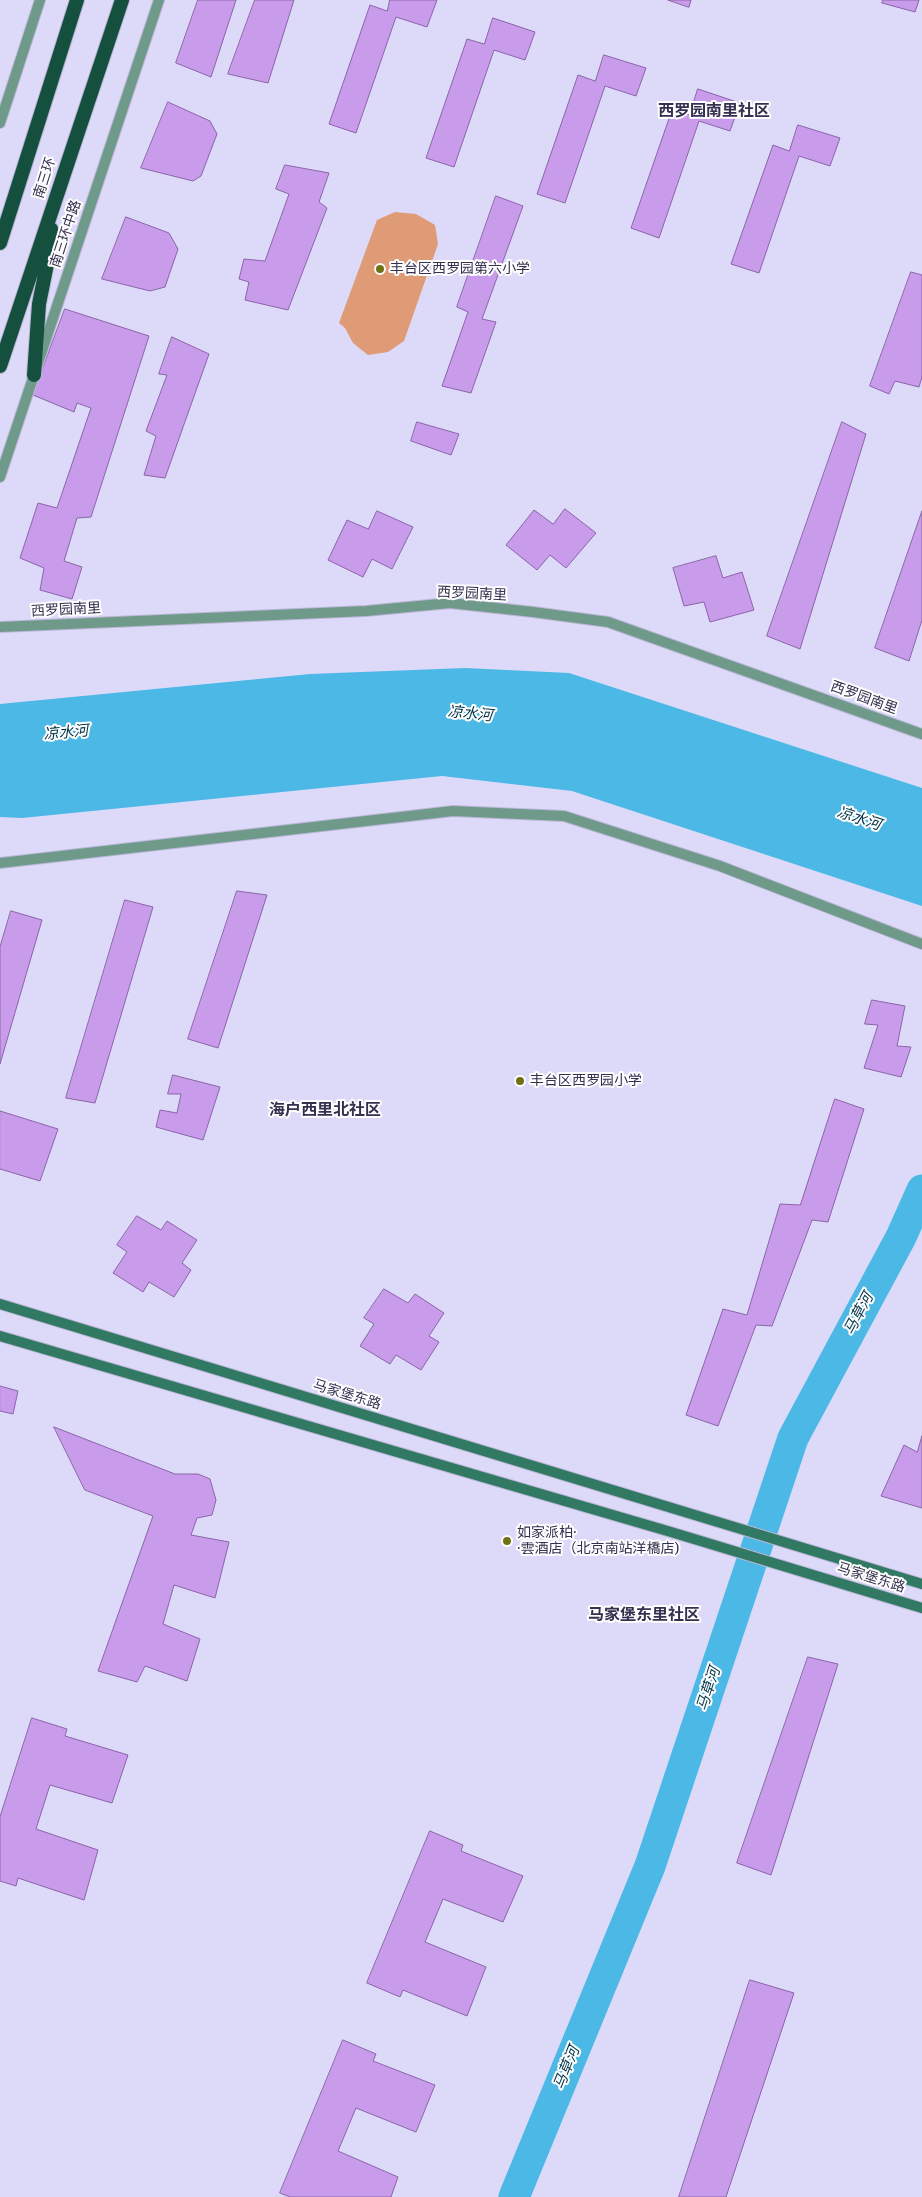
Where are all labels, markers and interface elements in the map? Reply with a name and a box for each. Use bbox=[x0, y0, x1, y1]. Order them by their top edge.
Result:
district label: 西罗园南里社区 bbox=[658, 101, 770, 121]
street label: 南三环 bbox=[31, 155, 59, 201]
street label: 南三环中路 bbox=[47, 198, 85, 270]
place label: 丰台区西罗园第六小学 bbox=[390, 261, 530, 277]
marker: 丰台区西罗园第六小学 bbox=[374, 263, 386, 275]
street label: 西罗园南里 bbox=[437, 584, 507, 604]
street label: 西罗园南里 bbox=[31, 600, 101, 620]
street label: 西罗园南里 bbox=[828, 678, 900, 718]
water label: 凉水河 bbox=[447, 703, 493, 725]
water label: 凉水河 bbox=[43, 722, 89, 744]
water label: 凉水河 bbox=[835, 803, 883, 835]
place label: 丰台区西罗园小学 bbox=[530, 1073, 642, 1089]
marker: 丰台区西罗园小学 bbox=[514, 1075, 526, 1087]
district label: 海户西里北社区 bbox=[269, 1100, 381, 1120]
water label: 马草河 bbox=[840, 1290, 878, 1338]
street label: 马家堡东路 bbox=[311, 1377, 383, 1413]
place label: 如家派柏· ·雲酒店（北京南站洋橋店) bbox=[517, 1525, 679, 1558]
marker: 如家派柏· ·雲酒店（北京南站洋橋店) bbox=[501, 1535, 513, 1547]
street label: 马家堡东路 bbox=[835, 1560, 907, 1596]
district label: 马家堡东里社区 bbox=[588, 1605, 700, 1625]
water label: 马草河 bbox=[693, 1665, 725, 1713]
water label: 马草河 bbox=[550, 2044, 584, 2092]

